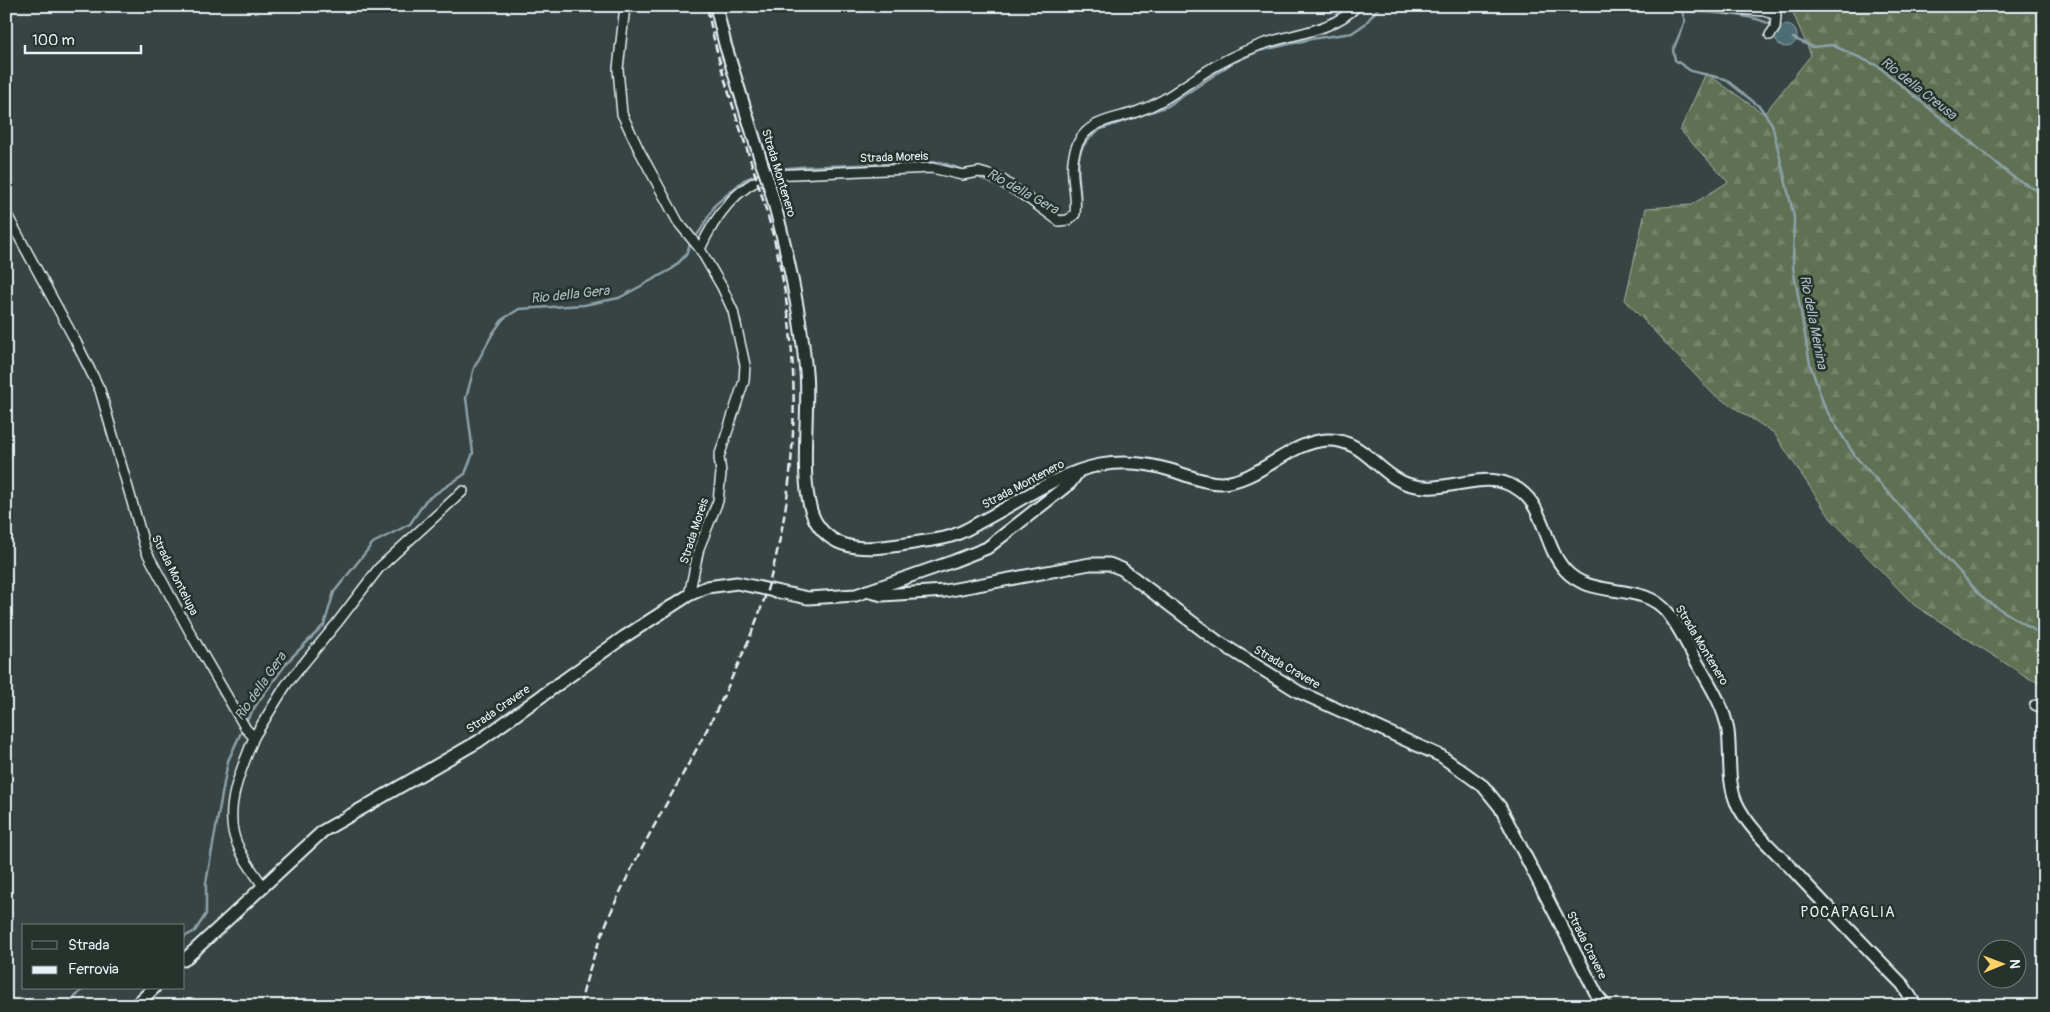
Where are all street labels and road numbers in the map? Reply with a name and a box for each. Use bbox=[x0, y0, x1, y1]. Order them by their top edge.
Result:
street label: Strada Montenero bbox=[758, 127, 799, 219]
street label: Strada Moreis bbox=[860, 149, 929, 166]
street label: Strada Montenero bbox=[979, 456, 1067, 512]
street label: Strada Moreis bbox=[677, 496, 712, 566]
street label: Strada Montelupa bbox=[148, 532, 201, 618]
street label: Strada Montenero bbox=[1672, 602, 1732, 689]
street label: Strada Cravere bbox=[1251, 642, 1323, 693]
street label: Strada Cravere bbox=[464, 682, 533, 737]
street label: Strada Cravere bbox=[1563, 909, 1610, 982]

